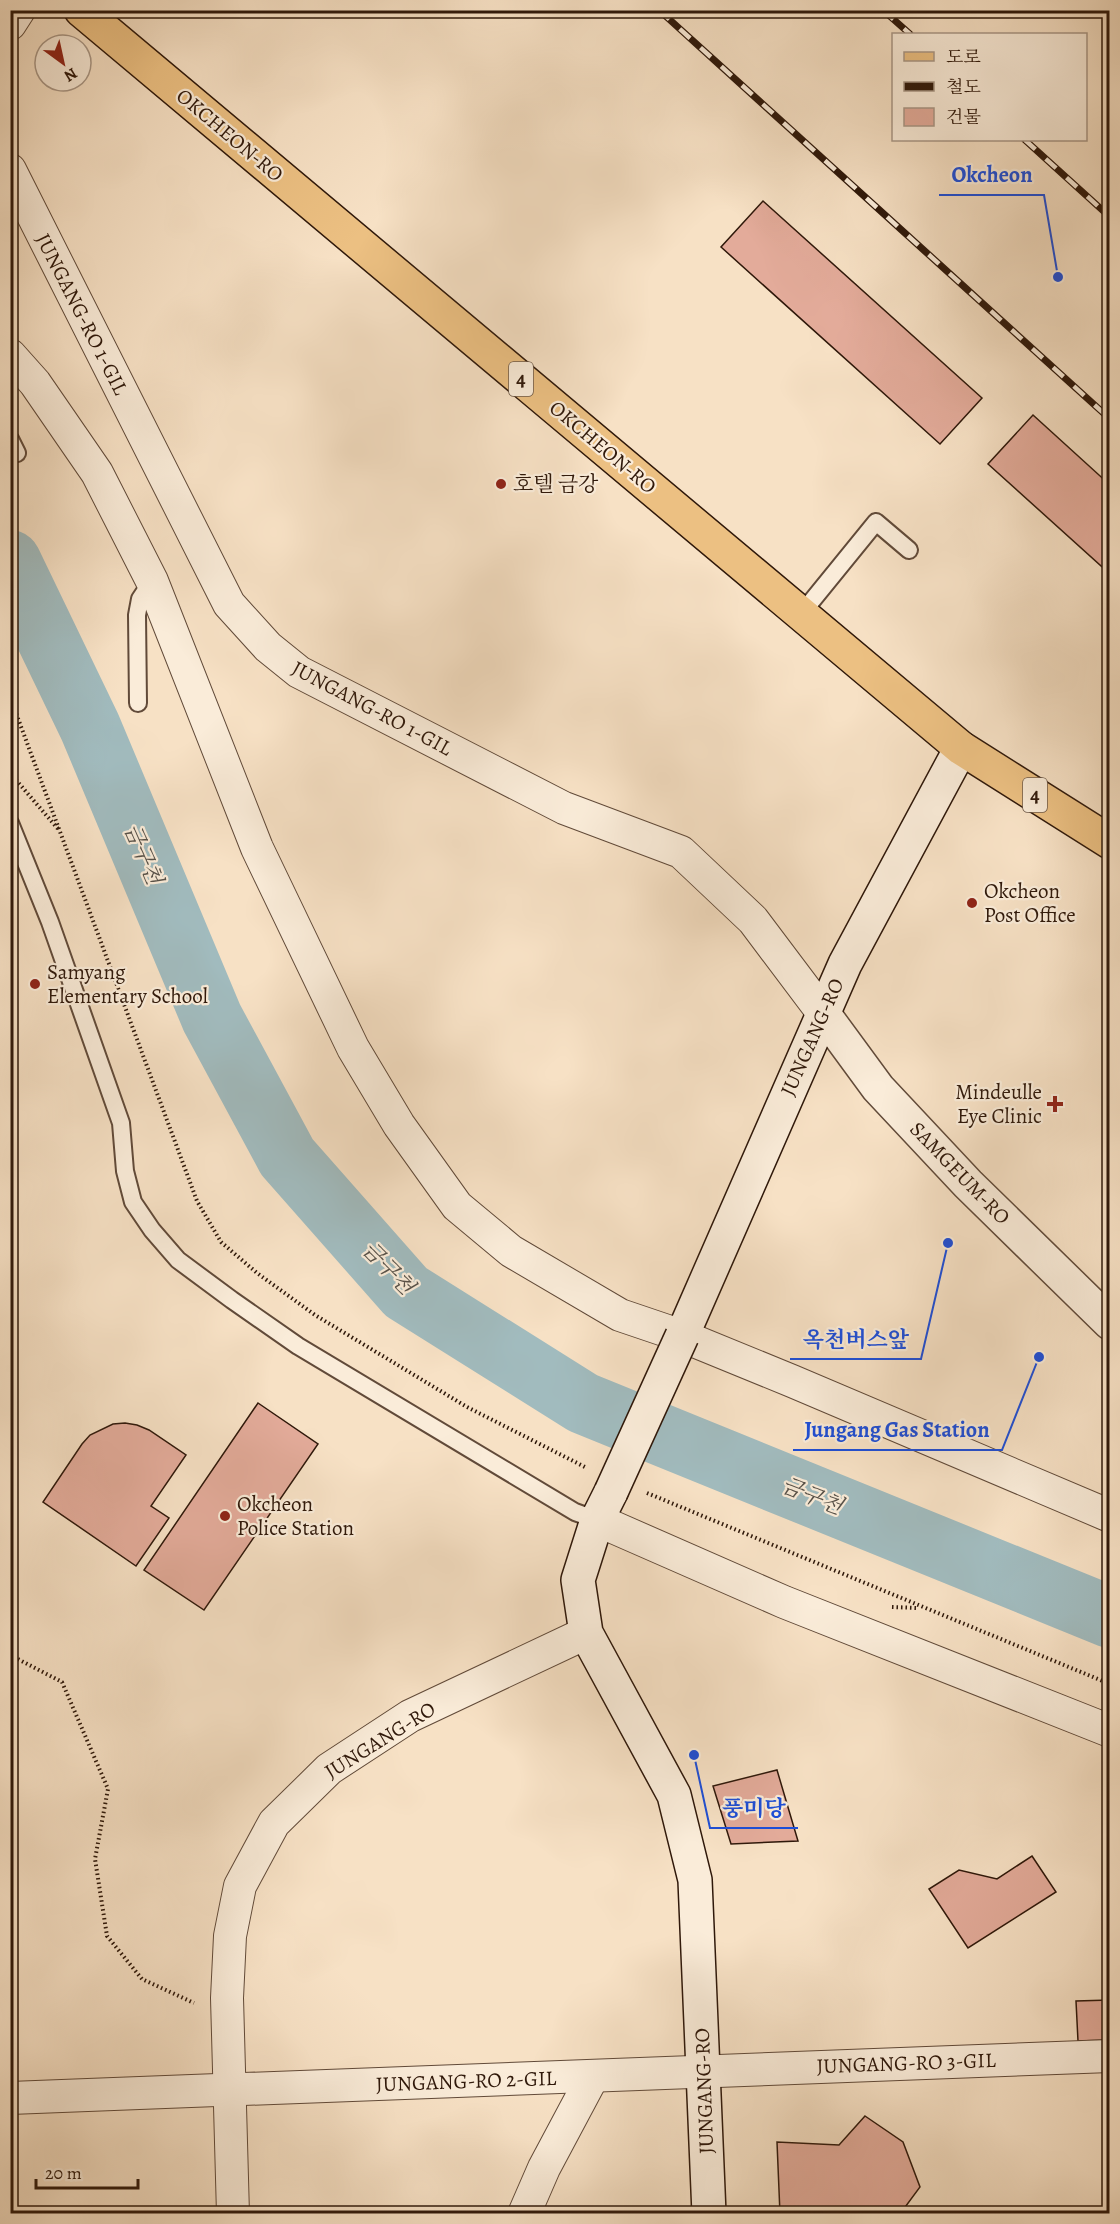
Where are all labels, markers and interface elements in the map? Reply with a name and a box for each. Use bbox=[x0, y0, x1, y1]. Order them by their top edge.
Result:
north arrow bbox=[33, 33, 93, 93]
legend bbox=[892, 33, 1087, 141]
text: 도로 bbox=[946, 45, 981, 69]
text: N bbox=[59, 62, 82, 87]
text: 철도 bbox=[946, 75, 981, 99]
street label: OKCHEON-RO bbox=[171, 82, 289, 188]
text: 건물 bbox=[946, 105, 981, 129]
callout: Okcheon bbox=[939, 155, 1044, 195]
text: Okcheon bbox=[951, 160, 1033, 190]
street label: JUNGANG-RO 1-GIL bbox=[29, 228, 135, 400]
road number: 4 bbox=[509, 362, 533, 396]
street label: OKCHEON-RO bbox=[544, 394, 662, 500]
place label: 호텔 금강 bbox=[513, 470, 599, 498]
marker: 호텔 금강 bbox=[494, 477, 508, 491]
street label: JUNGANG-RO 1-GIL bbox=[287, 654, 457, 762]
road number: 4 bbox=[1023, 778, 1047, 812]
water label: 금구천 bbox=[117, 819, 170, 891]
place label: Okcheon Post Office bbox=[984, 877, 1076, 929]
marker: Okcheon Post Office bbox=[965, 896, 979, 910]
place label: Samyang Elementary School bbox=[47, 958, 208, 1010]
street label: JUNGANG-RO bbox=[774, 974, 850, 1100]
marker: Samyang Elementary School bbox=[28, 977, 42, 991]
place label: Mindeulle Eye Clinic bbox=[955, 1078, 1042, 1130]
marker: Mindeulle Eye Clinic bbox=[1046, 1095, 1064, 1113]
street label: SAMGEUM-RO bbox=[904, 1115, 1016, 1231]
water label: 금구천 bbox=[355, 1235, 422, 1303]
callout: 옥천버스앞 bbox=[790, 1319, 921, 1359]
text: 옥천버스앞 bbox=[803, 1325, 910, 1355]
callout: Jungang Gas Station bbox=[793, 1410, 1002, 1450]
text: Jungang Gas Station bbox=[804, 1415, 990, 1445]
water label: 금구천 bbox=[777, 1470, 849, 1523]
place label: Okcheon Police Station bbox=[237, 1490, 354, 1542]
marker: Okcheon Police Station bbox=[218, 1509, 232, 1523]
street label: JUNGANG-RO bbox=[319, 1695, 441, 1785]
callout: 풍미당 bbox=[710, 1788, 798, 1828]
text: 풍미당 bbox=[722, 1794, 787, 1824]
street label: JUNGANG-RO bbox=[688, 2027, 720, 2155]
street label: JUNGANG-RO 3-GIL bbox=[816, 2046, 996, 2080]
street label: JUNGANG-RO 2-GIL bbox=[375, 2064, 557, 2098]
scale bar bbox=[36, 2152, 138, 2190]
text: 20 m bbox=[45, 2161, 82, 2185]

